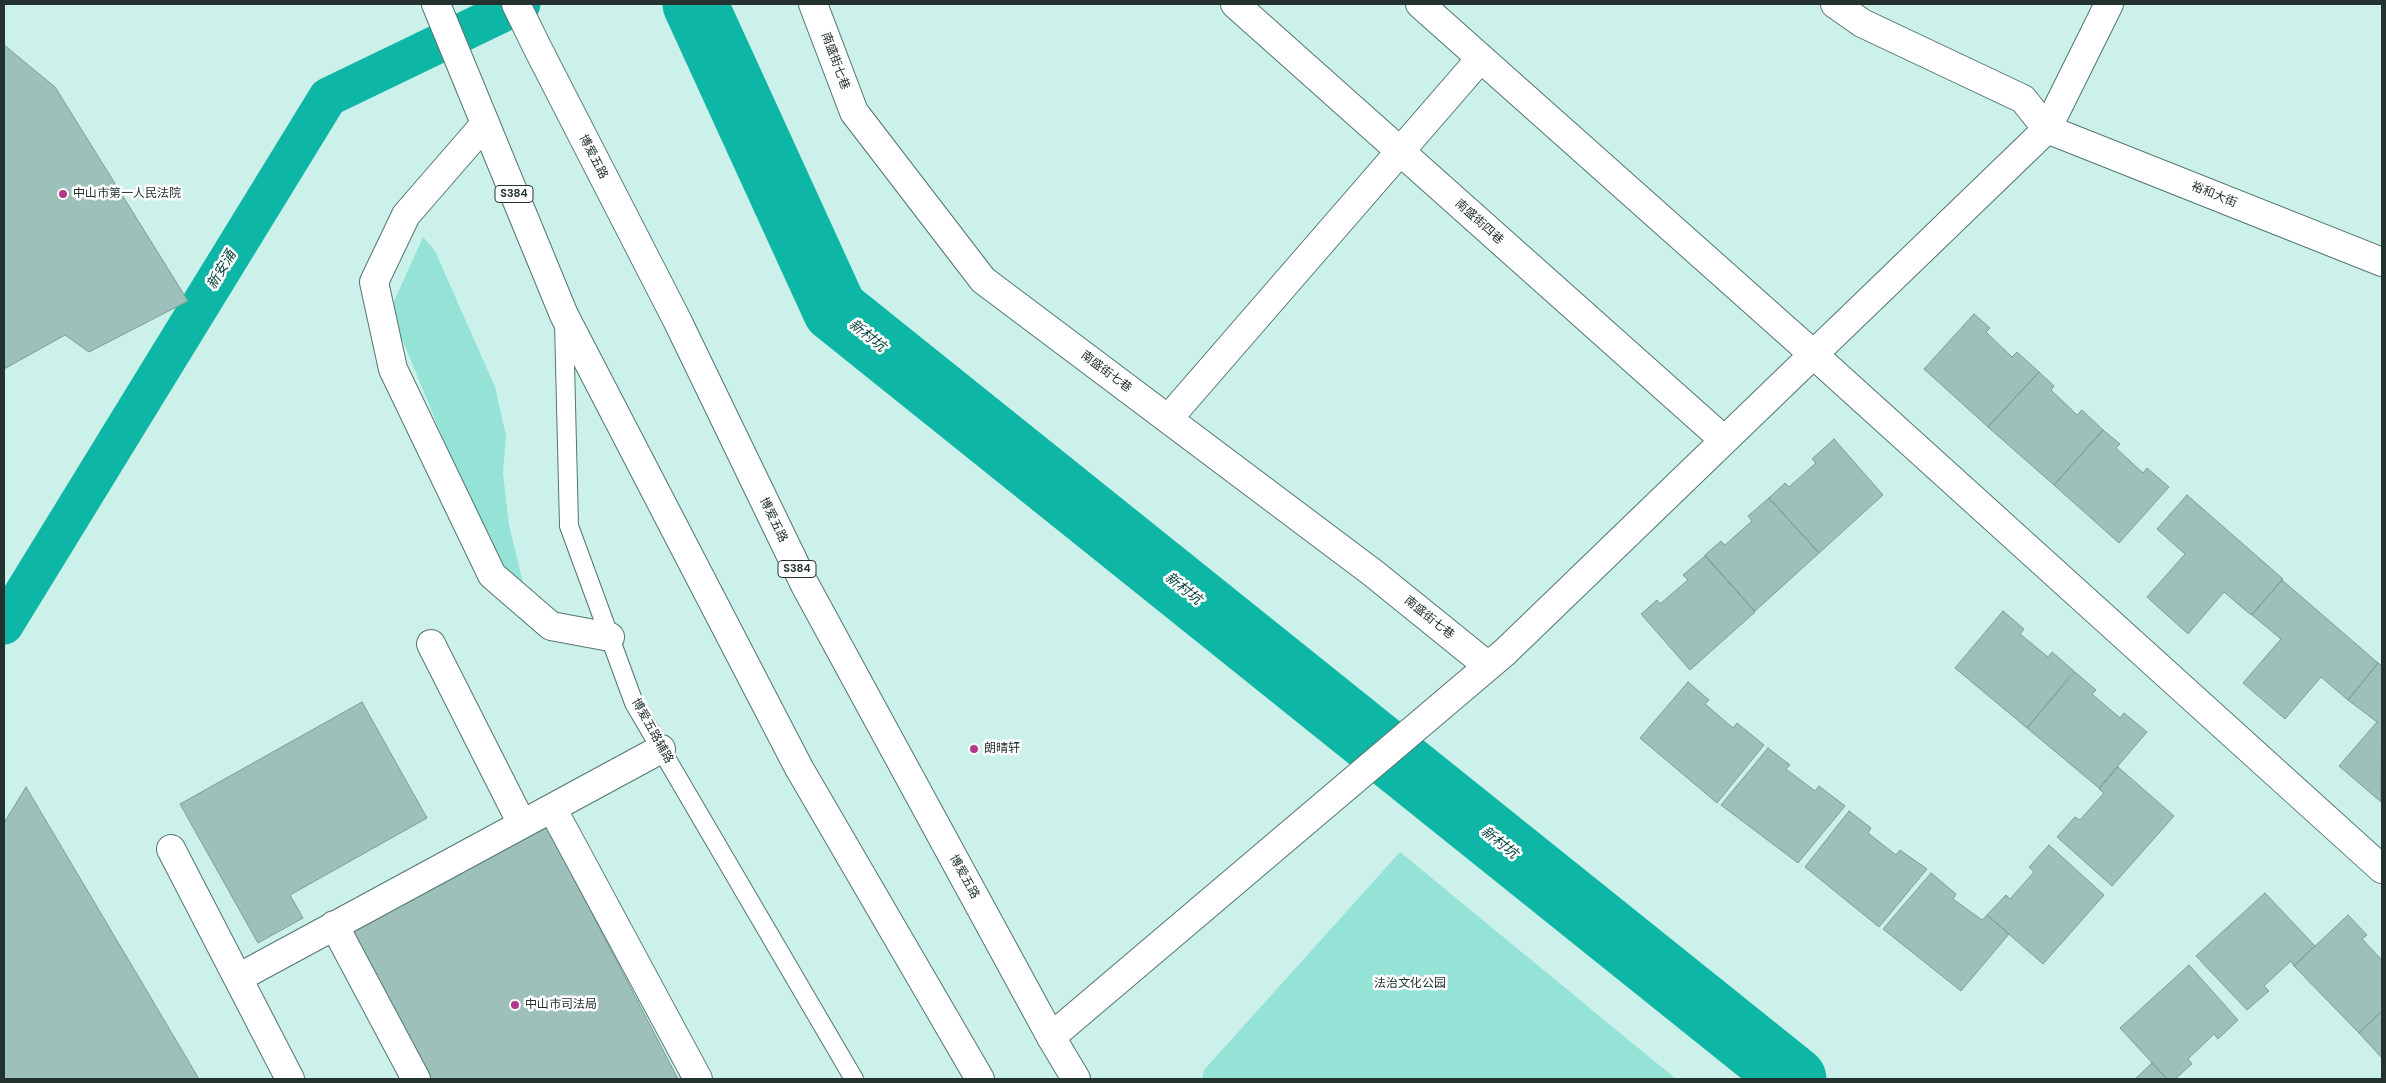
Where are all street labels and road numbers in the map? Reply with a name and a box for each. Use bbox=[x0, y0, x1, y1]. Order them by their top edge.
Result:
street label: 南盛街七巷 bbox=[818, 30, 852, 92]
street label: 博爱五路 bbox=[576, 132, 610, 182]
street label: 裕和大街 bbox=[2189, 179, 2239, 211]
road number: S384 bbox=[495, 185, 533, 202]
street label: 南盛街四巷 bbox=[1452, 197, 1506, 247]
street label: 南盛街七巷 bbox=[1078, 348, 1134, 396]
street label: 博爱五路 bbox=[756, 495, 790, 545]
road number: S384 bbox=[778, 560, 816, 578]
street label: 南盛街七巷 bbox=[1401, 594, 1457, 642]
street label: 博爱五路辅路 bbox=[628, 696, 676, 766]
street label: 博爱五路 bbox=[946, 853, 982, 901]

